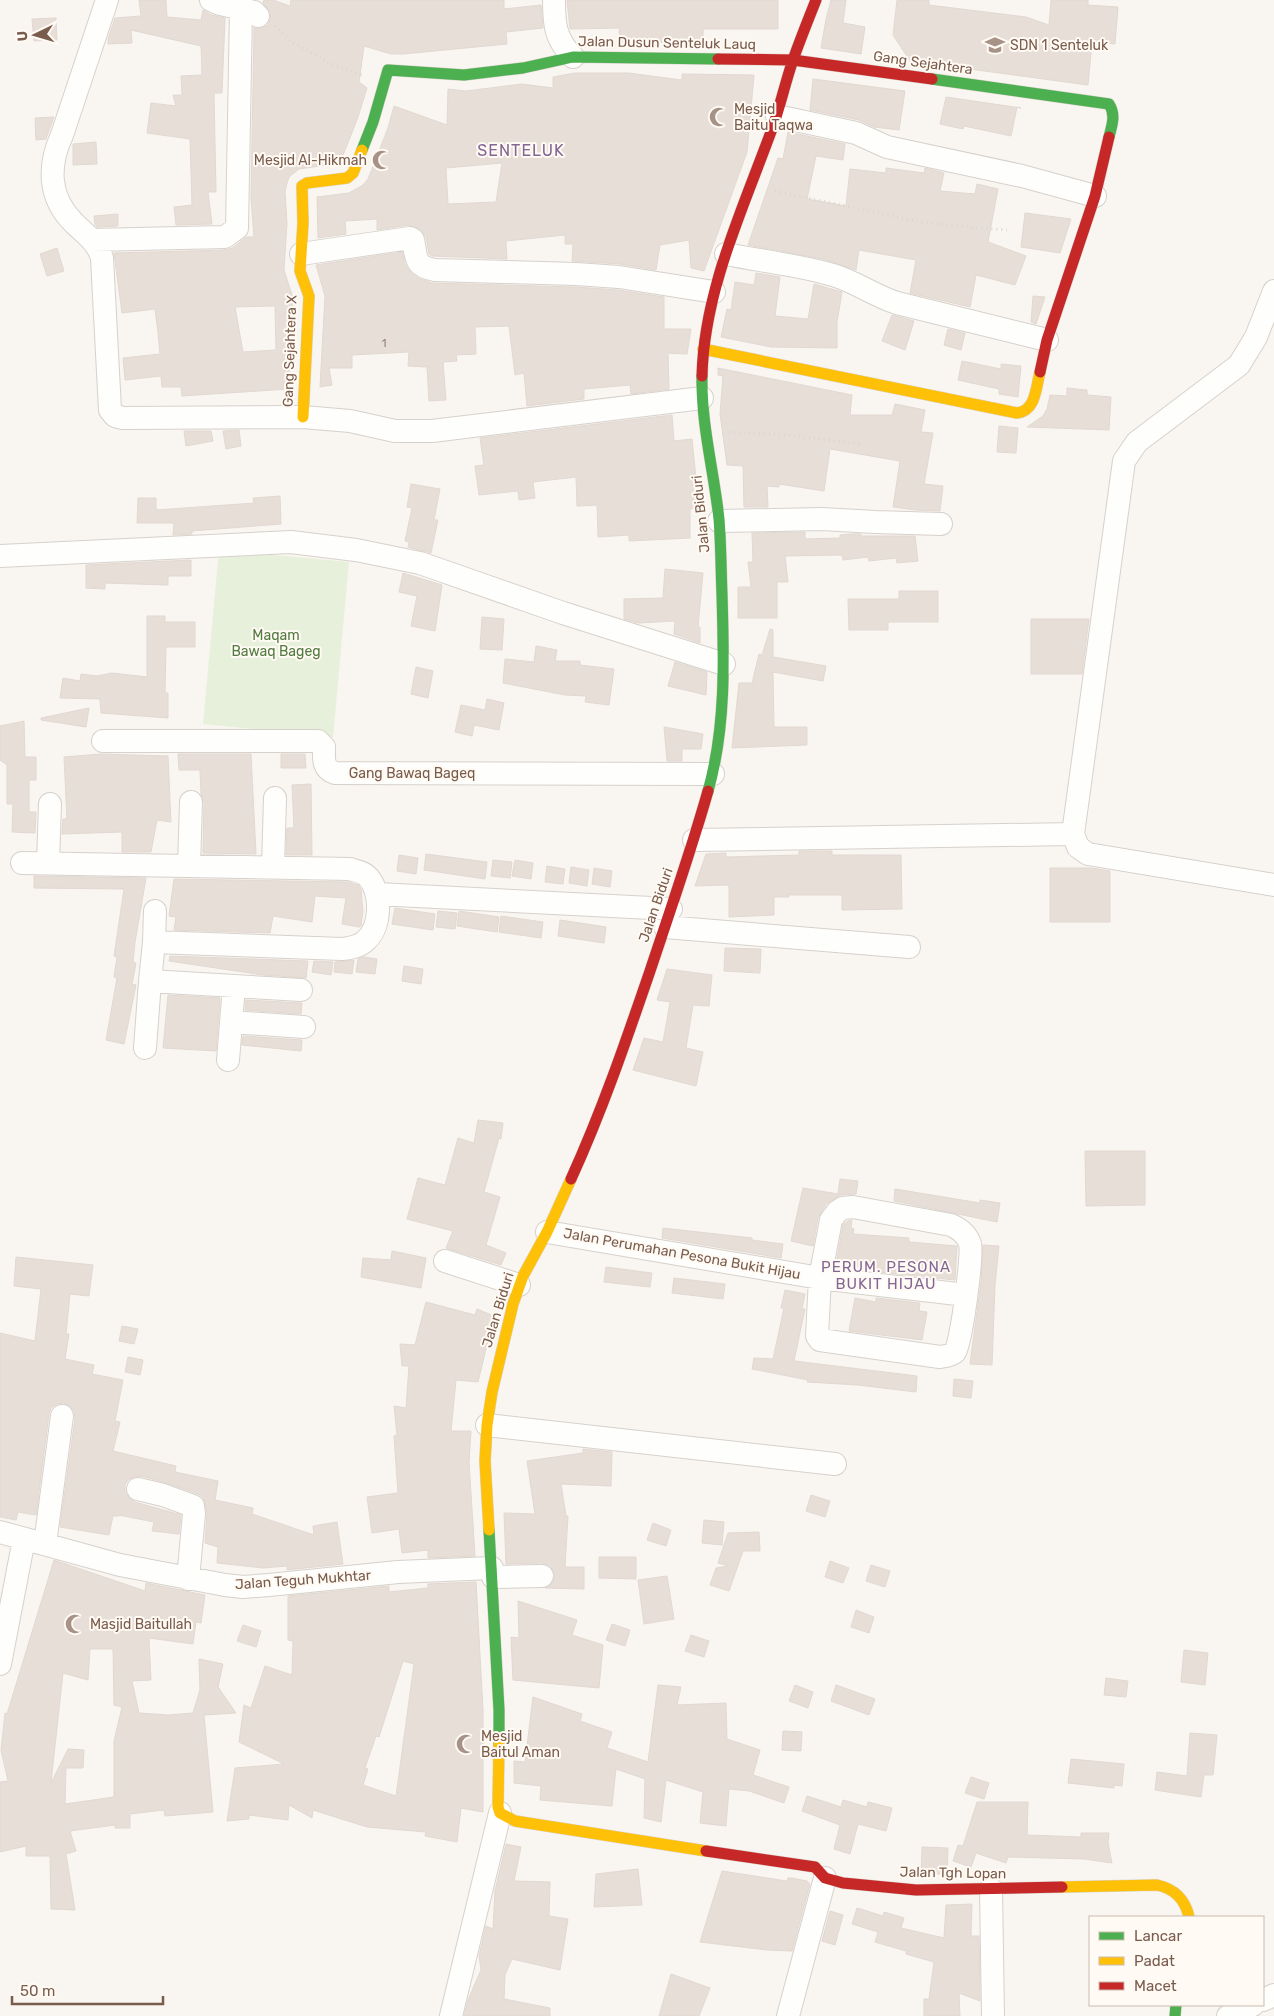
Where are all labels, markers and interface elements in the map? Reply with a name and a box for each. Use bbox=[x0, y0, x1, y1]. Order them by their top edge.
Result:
north arrow bbox=[10, 10, 60, 60]
text: U bbox=[14, 30, 31, 42]
street label: Jalan Dusun Senteluk Lauq bbox=[578, 33, 756, 53]
school or university icon: SDN 1 Senteluk bbox=[984, 34, 1006, 56]
place label: SDN 1 Senteluk bbox=[1010, 37, 1109, 54]
street label: Gang Sejahtera bbox=[872, 48, 974, 78]
place label: Mesjid Baitu Taqwa bbox=[734, 101, 813, 134]
mosque icon: Mesjid Baitu Taqwa bbox=[708, 106, 730, 128]
district label: SENTELUK bbox=[477, 141, 565, 160]
mosque icon: Mesjid Al-Hikmah bbox=[371, 149, 393, 171]
place label: Mesjid Al-Hikmah bbox=[254, 152, 367, 169]
street label: Gang Sejahtera X bbox=[280, 294, 300, 407]
house number: 1 bbox=[382, 337, 386, 350]
street label: Jalan Biduri bbox=[688, 474, 714, 554]
park label: Maqam Bawaq Bageg bbox=[231, 627, 321, 660]
street label: Gang Bawaq Bageq bbox=[349, 765, 475, 782]
street label: Jalan Biduri bbox=[635, 865, 677, 945]
street label: Jalan Perumahan Pesona Bukit Hijau bbox=[562, 1225, 802, 1283]
district label: PERUM. PESONA BUKIT HIJAU bbox=[821, 1258, 951, 1293]
street label: Jalan Biduri bbox=[478, 1270, 518, 1350]
street label: Jalan Teguh Mukhtar bbox=[234, 1567, 372, 1593]
mosque icon: Masjid Baitullah bbox=[64, 1613, 86, 1635]
place label: Masjid Baitullah bbox=[90, 1616, 192, 1633]
place label: Mesjid Baitul Aman bbox=[481, 1728, 560, 1761]
mosque icon: Mesjid Baitul Aman bbox=[455, 1733, 477, 1755]
street label: Jalan Tgh Lopan bbox=[900, 1864, 1006, 1882]
legend bbox=[1089, 1916, 1264, 2006]
text: Lancar bbox=[1134, 1927, 1182, 1945]
text: Padat bbox=[1134, 1952, 1175, 1970]
scale bar bbox=[12, 1974, 164, 2006]
text: Macet bbox=[1134, 1977, 1177, 1995]
text: 50 m bbox=[20, 1982, 55, 2000]

